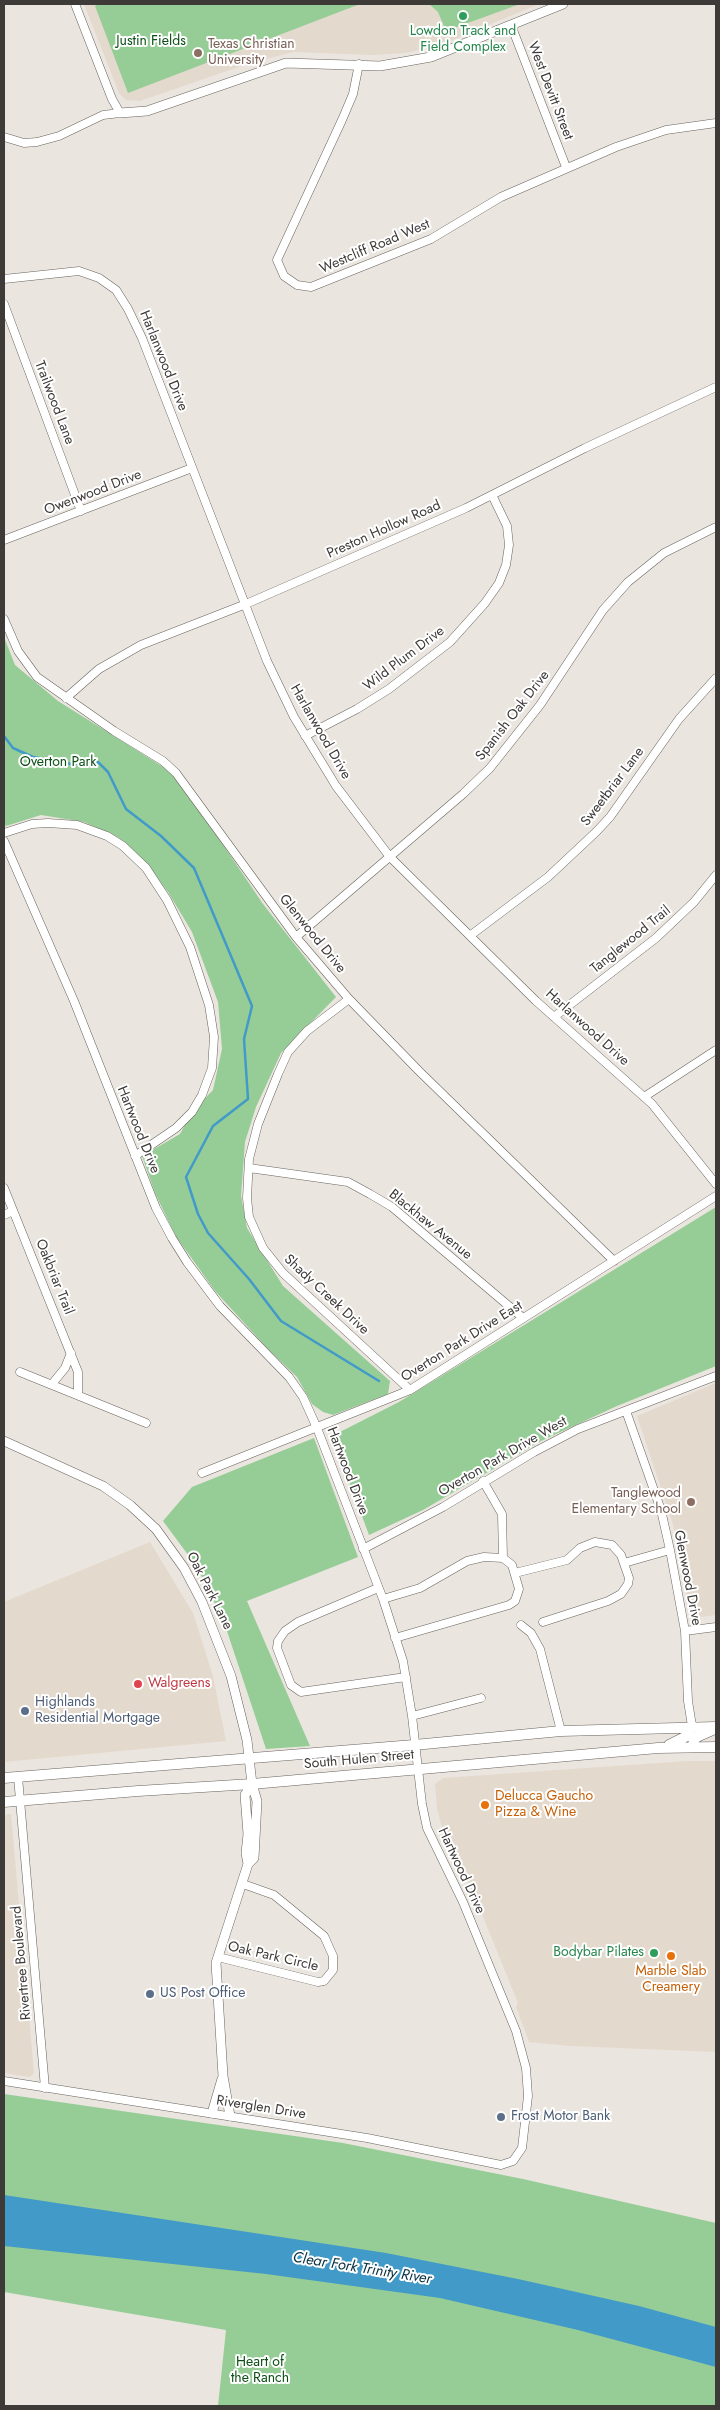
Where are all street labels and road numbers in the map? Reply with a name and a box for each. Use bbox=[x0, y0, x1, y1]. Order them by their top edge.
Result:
street label: West Devitt Street bbox=[524, 40, 576, 142]
street label: Westcliff Road West bbox=[317, 216, 433, 278]
street label: Harlanwood Drive bbox=[135, 308, 191, 414]
street label: Trailwood Lane bbox=[30, 359, 78, 447]
street label: Owenwood Drive bbox=[42, 467, 144, 519]
street label: Preston Hollow Road bbox=[324, 497, 444, 563]
street label: Wild Plum Drive bbox=[360, 623, 448, 695]
street label: Spanish Oak Drive bbox=[473, 668, 553, 764]
street label: Harlanwood Drive bbox=[286, 682, 354, 782]
street label: Sweetbriar Lane bbox=[578, 744, 648, 830]
street label: Glenwood Drive bbox=[275, 891, 349, 977]
street label: Tanglewood Trail bbox=[588, 903, 674, 977]
street label: Harlanwood Drive bbox=[542, 986, 632, 1070]
street label: Hartwood Drive bbox=[113, 1084, 163, 1176]
street label: Blackhaw Avenue bbox=[385, 1186, 475, 1264]
street label: Oakbriar Trail bbox=[31, 1237, 77, 1317]
street label: Shady Creek Drive bbox=[280, 1251, 372, 1339]
street label: Overton Park Drive East bbox=[398, 1298, 526, 1386]
street label: Overton Park Drive West bbox=[436, 1413, 570, 1501]
street label: Hartwood Drive bbox=[323, 1425, 371, 1517]
street label: Glenwood Drive bbox=[670, 1529, 704, 1627]
street label: Oak Park Lane bbox=[182, 1549, 236, 1633]
street label: South Hulen Street bbox=[303, 1747, 415, 1773]
street label: Hartwood Drive bbox=[434, 1825, 488, 1917]
street label: Rivertree Boulevard bbox=[9, 1905, 35, 2021]
street label: Oak Park Circle bbox=[226, 1938, 320, 1976]
street label: Riverglen Drive bbox=[215, 2093, 307, 2123]

